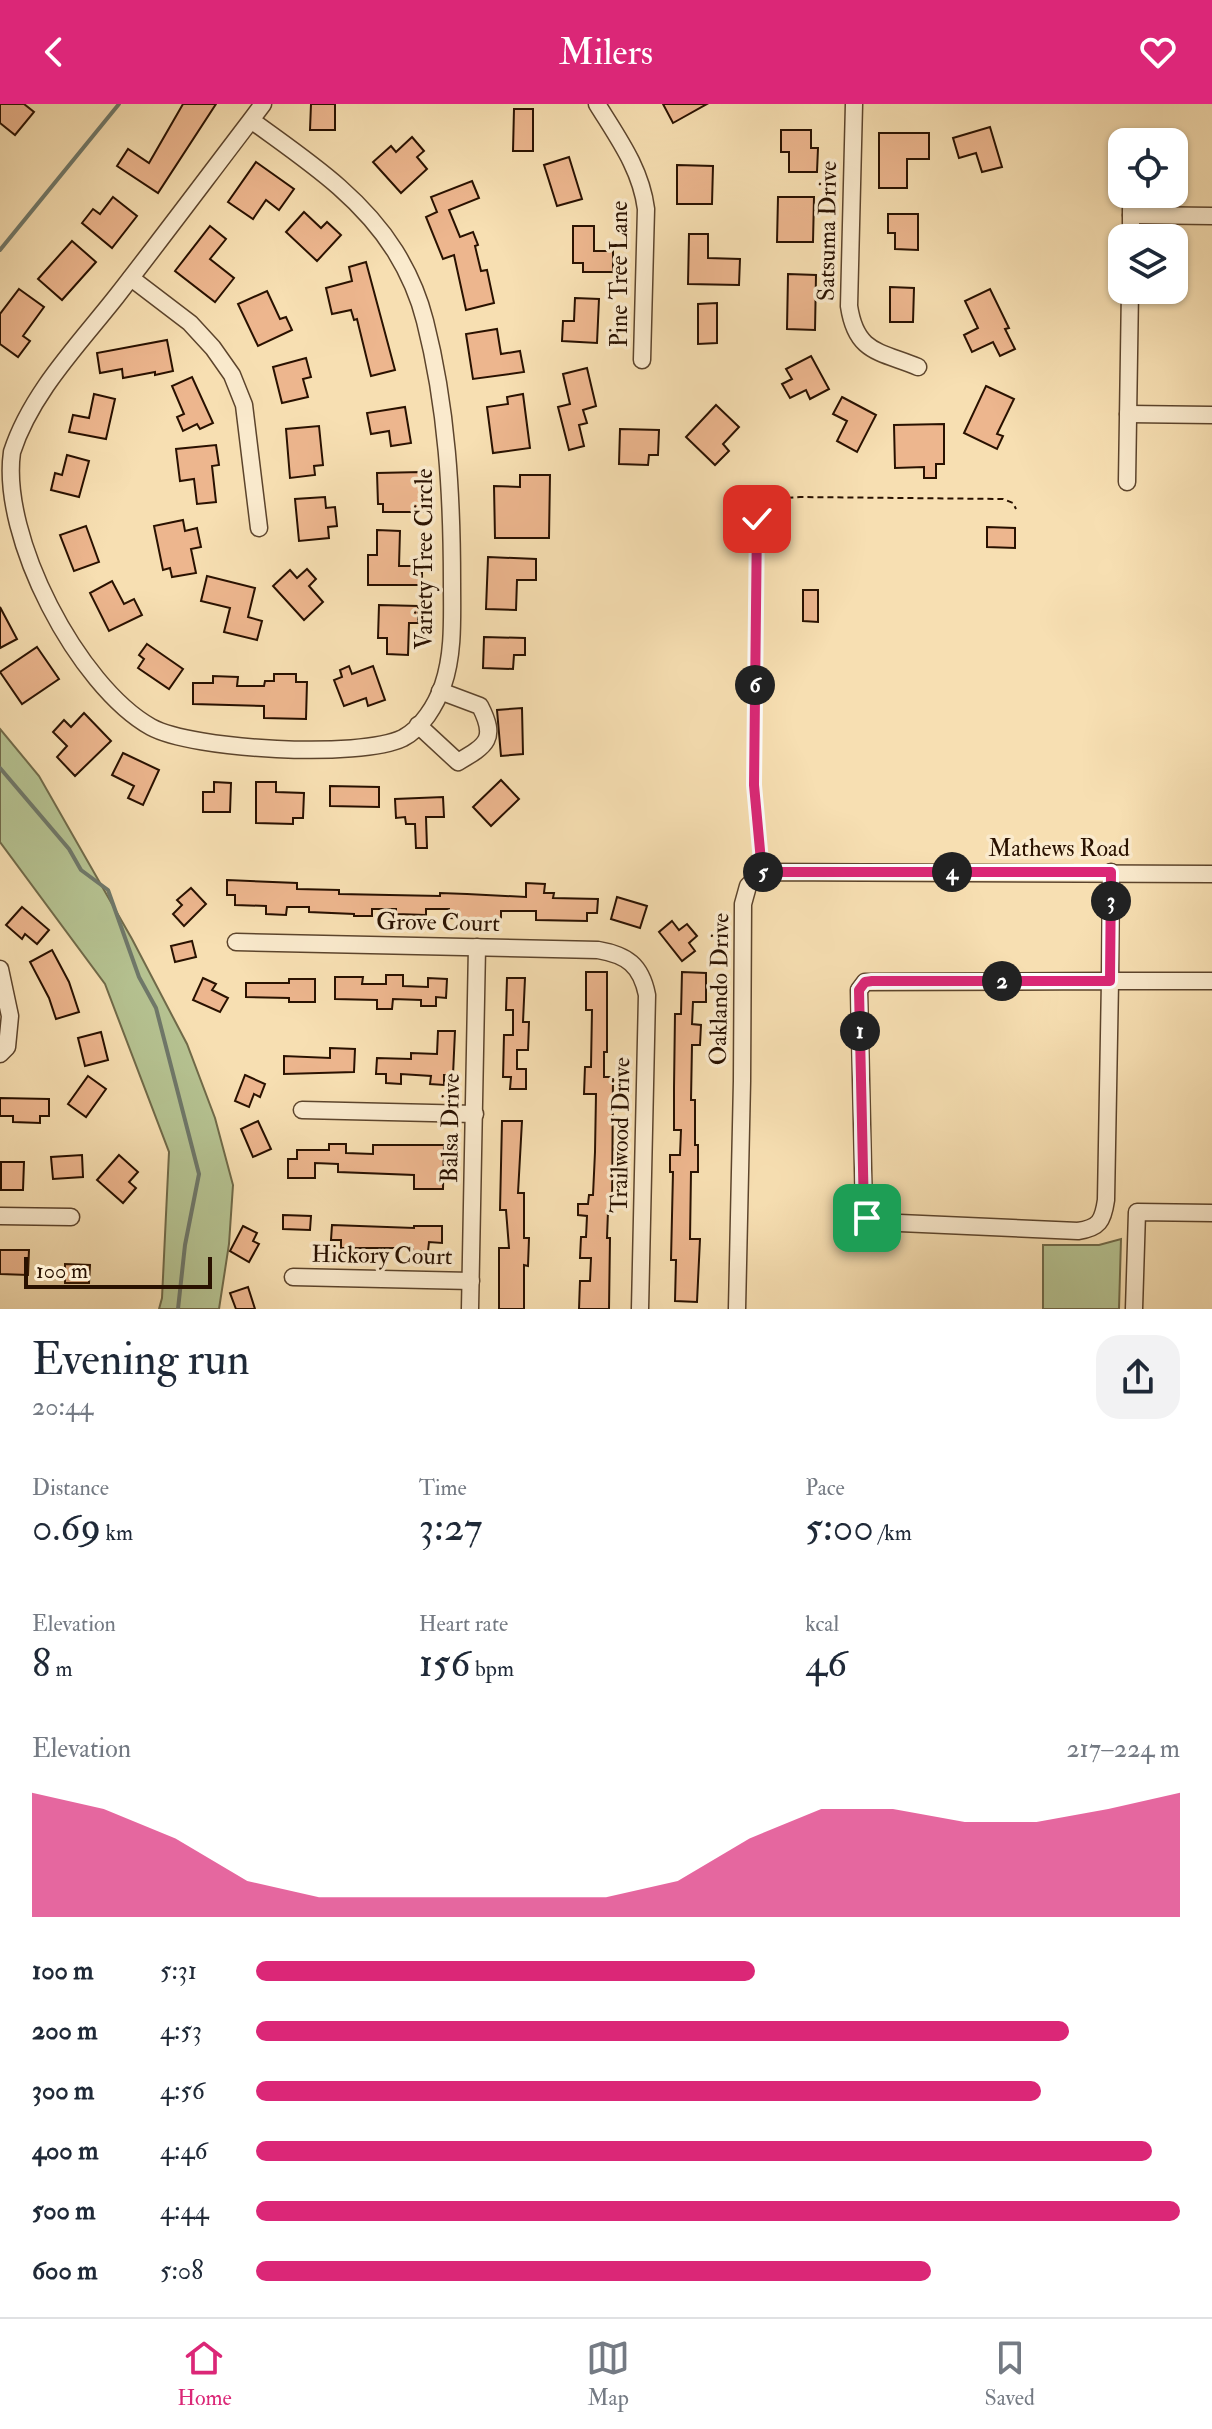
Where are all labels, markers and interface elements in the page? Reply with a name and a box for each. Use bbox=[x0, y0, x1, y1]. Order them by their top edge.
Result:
icon: back bbox=[32, 30, 76, 74]
text: Milers bbox=[559, 30, 653, 75]
icon: heart bbox=[1136, 30, 1180, 74]
map controls bbox=[1108, 128, 1188, 304]
button: locate bbox=[1108, 128, 1188, 208]
street label: Satsuma Drive bbox=[811, 161, 844, 301]
street label: Pine Tree Lane bbox=[604, 201, 635, 347]
button: layers bbox=[1108, 224, 1188, 304]
street label: Variety Tree Circle bbox=[409, 468, 440, 650]
pin bbox=[723, 485, 791, 553]
icon: check bbox=[735, 497, 779, 541]
pin: 6 bbox=[735, 665, 775, 705]
text: 6 bbox=[749, 671, 761, 699]
street label: Mathews Road bbox=[988, 833, 1130, 864]
pin: 5 bbox=[743, 852, 783, 892]
pin: 4 bbox=[932, 852, 972, 892]
text: 5 bbox=[758, 858, 768, 886]
text: 4 bbox=[946, 858, 958, 886]
pin: 3 bbox=[1091, 881, 1131, 921]
text: 3 bbox=[1107, 887, 1115, 915]
street label: Grove Court bbox=[376, 906, 500, 939]
street label: Oaklando Drive bbox=[703, 912, 736, 1066]
pin: 2 bbox=[982, 961, 1022, 1001]
text: 2 bbox=[996, 967, 1008, 995]
pin: 1 bbox=[840, 1011, 880, 1051]
text: 1 bbox=[856, 1017, 864, 1045]
street label: Trailwood Drive bbox=[604, 1057, 637, 1213]
street label: Balsa Drive bbox=[434, 1073, 467, 1183]
pin bbox=[833, 1184, 901, 1252]
icon: arrive bbox=[845, 1196, 889, 1240]
street label: Hickory Court bbox=[311, 1239, 453, 1272]
scale bar bbox=[24, 1253, 212, 1289]
text: 100 m bbox=[36, 1257, 88, 1285]
text: Evening run bbox=[32, 1333, 250, 1388]
button: share bbox=[1096, 1335, 1180, 1419]
text: 20:44 bbox=[32, 1391, 93, 1423]
text: Distance bbox=[32, 1474, 109, 1502]
text: Time bbox=[419, 1474, 467, 1502]
text: Pace bbox=[805, 1474, 845, 1502]
text: 0.69 bbox=[32, 1502, 101, 1553]
text: 3:27 bbox=[419, 1502, 482, 1553]
text: 5:00 bbox=[805, 1502, 874, 1553]
text: km bbox=[101, 1519, 133, 1547]
text: /km bbox=[874, 1519, 912, 1547]
text: Elevation bbox=[32, 1610, 116, 1638]
text: Heart rate bbox=[419, 1610, 508, 1638]
text: kcal bbox=[805, 1610, 839, 1638]
text: 8 bbox=[32, 1638, 51, 1689]
text: 156 bbox=[419, 1638, 470, 1689]
text: 46 bbox=[805, 1638, 847, 1689]
text: m bbox=[51, 1655, 72, 1683]
text: bpm bbox=[470, 1655, 514, 1683]
text: Elevation bbox=[32, 1733, 131, 1765]
text: 217–224 m bbox=[1066, 1733, 1180, 1765]
text: 100 m bbox=[32, 1955, 93, 1987]
text: 5:31 bbox=[160, 1955, 197, 1987]
text: 200 m bbox=[32, 2015, 97, 2047]
text: 4:53 bbox=[160, 2015, 202, 2047]
text: 300 m bbox=[32, 2075, 94, 2107]
text: 4:56 bbox=[160, 2075, 205, 2107]
text: 400 m bbox=[32, 2135, 98, 2167]
text: 4:46 bbox=[160, 2135, 208, 2167]
text: 500 m bbox=[32, 2195, 96, 2227]
text: 4:44 bbox=[160, 2195, 208, 2227]
text: 600 m bbox=[32, 2255, 97, 2287]
text: 5:08 bbox=[160, 2255, 203, 2287]
tab: Home bbox=[177, 2336, 232, 2412]
tab: Map bbox=[586, 2336, 630, 2412]
tab: Saved bbox=[985, 2336, 1035, 2412]

